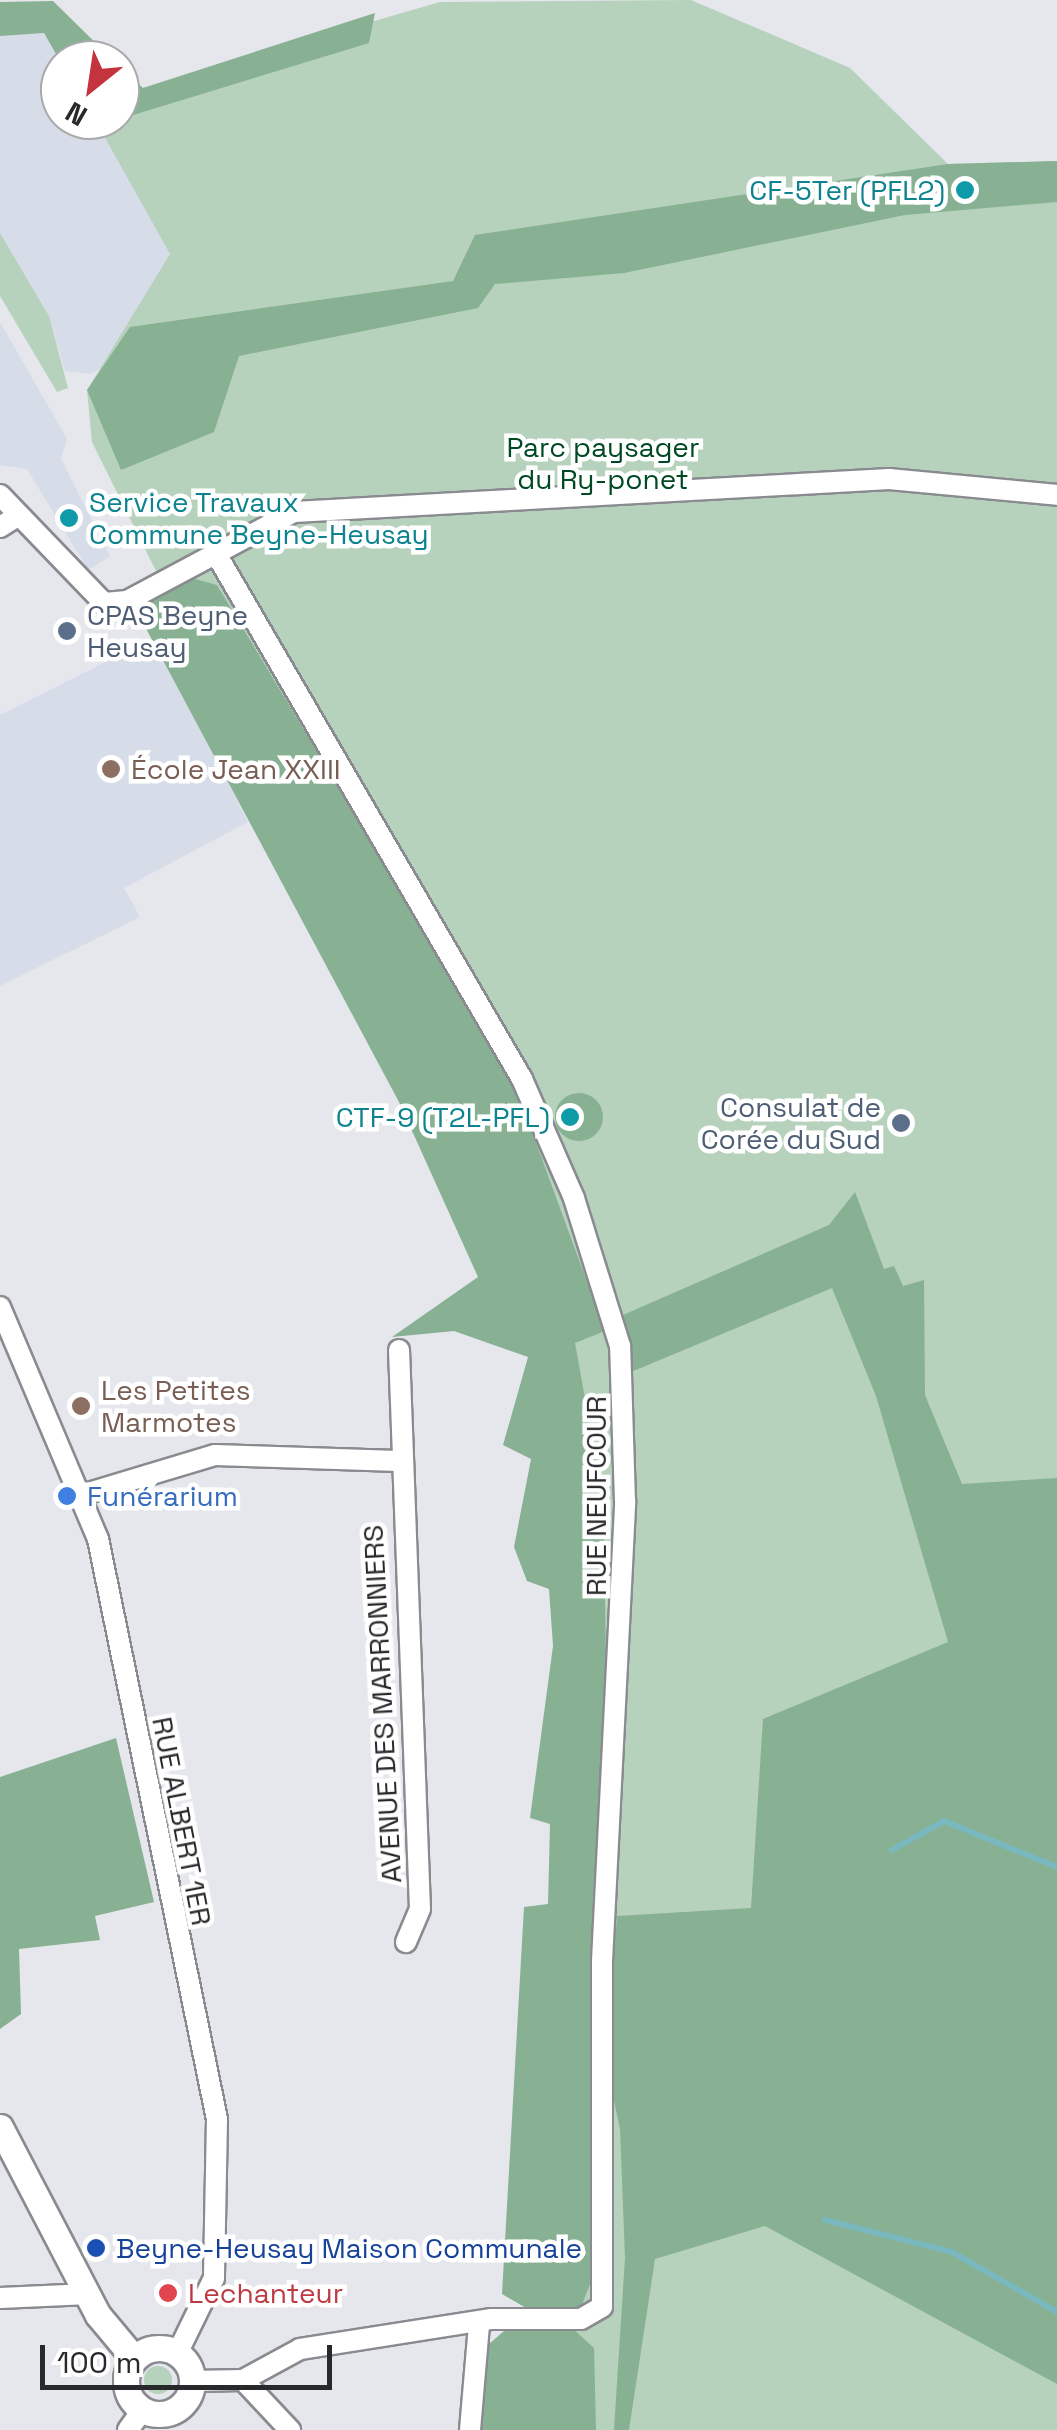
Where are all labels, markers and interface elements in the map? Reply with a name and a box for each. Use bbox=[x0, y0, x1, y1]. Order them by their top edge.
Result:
north arrow bbox=[40, 40, 140, 140]
text: N bbox=[59, 94, 93, 135]
place label: CF-5Ter (PFL2) bbox=[749, 173, 945, 207]
marker: CF-5Ter (PFL2) bbox=[954, 179, 976, 201]
park label: Parc paysager du Ry-ponet bbox=[507, 430, 699, 496]
place label: Service Travaux Commune Beyne-Heusay bbox=[89, 485, 429, 551]
marker: Service Travaux Commune Beyne-Heusay bbox=[58, 507, 80, 529]
place label: CPAS Beyne Heusay bbox=[87, 598, 248, 664]
marker: CPAS Beyne Heusay bbox=[56, 620, 78, 642]
place label: École Jean XXIII bbox=[131, 752, 341, 786]
marker: École Jean XXIII bbox=[100, 758, 122, 780]
place label: Consulat de Corée du Sud bbox=[701, 1090, 881, 1156]
place label: CTF-9 (T2L-PFL) bbox=[336, 1100, 550, 1134]
marker: CTF-9 (T2L-PFL) bbox=[559, 1106, 581, 1128]
marker: Consulat de Corée du Sud bbox=[890, 1112, 912, 1134]
place label: Les Petites Marmotes bbox=[101, 1373, 251, 1439]
marker: Les Petites Marmotes bbox=[70, 1395, 92, 1417]
street label: RUE NEUFCOUR bbox=[579, 1396, 613, 1596]
place label: Funérarium bbox=[87, 1479, 238, 1513]
marker: Funérarium bbox=[56, 1485, 78, 1507]
street label: AVENUE DES MARRONNIERS bbox=[356, 1524, 408, 1884]
street label: RUE ALBERT 1ER bbox=[145, 1713, 219, 1929]
place label: Beyne-Heusay Maison Communale bbox=[116, 2231, 582, 2265]
marker: Beyne-Heusay Maison Communale bbox=[85, 2237, 107, 2259]
place label: Lechanteur bbox=[188, 2276, 343, 2310]
marker: Lechanteur bbox=[157, 2282, 179, 2304]
scale bar bbox=[45, 2325, 338, 2387]
text: 100 m bbox=[57, 2343, 142, 2382]

